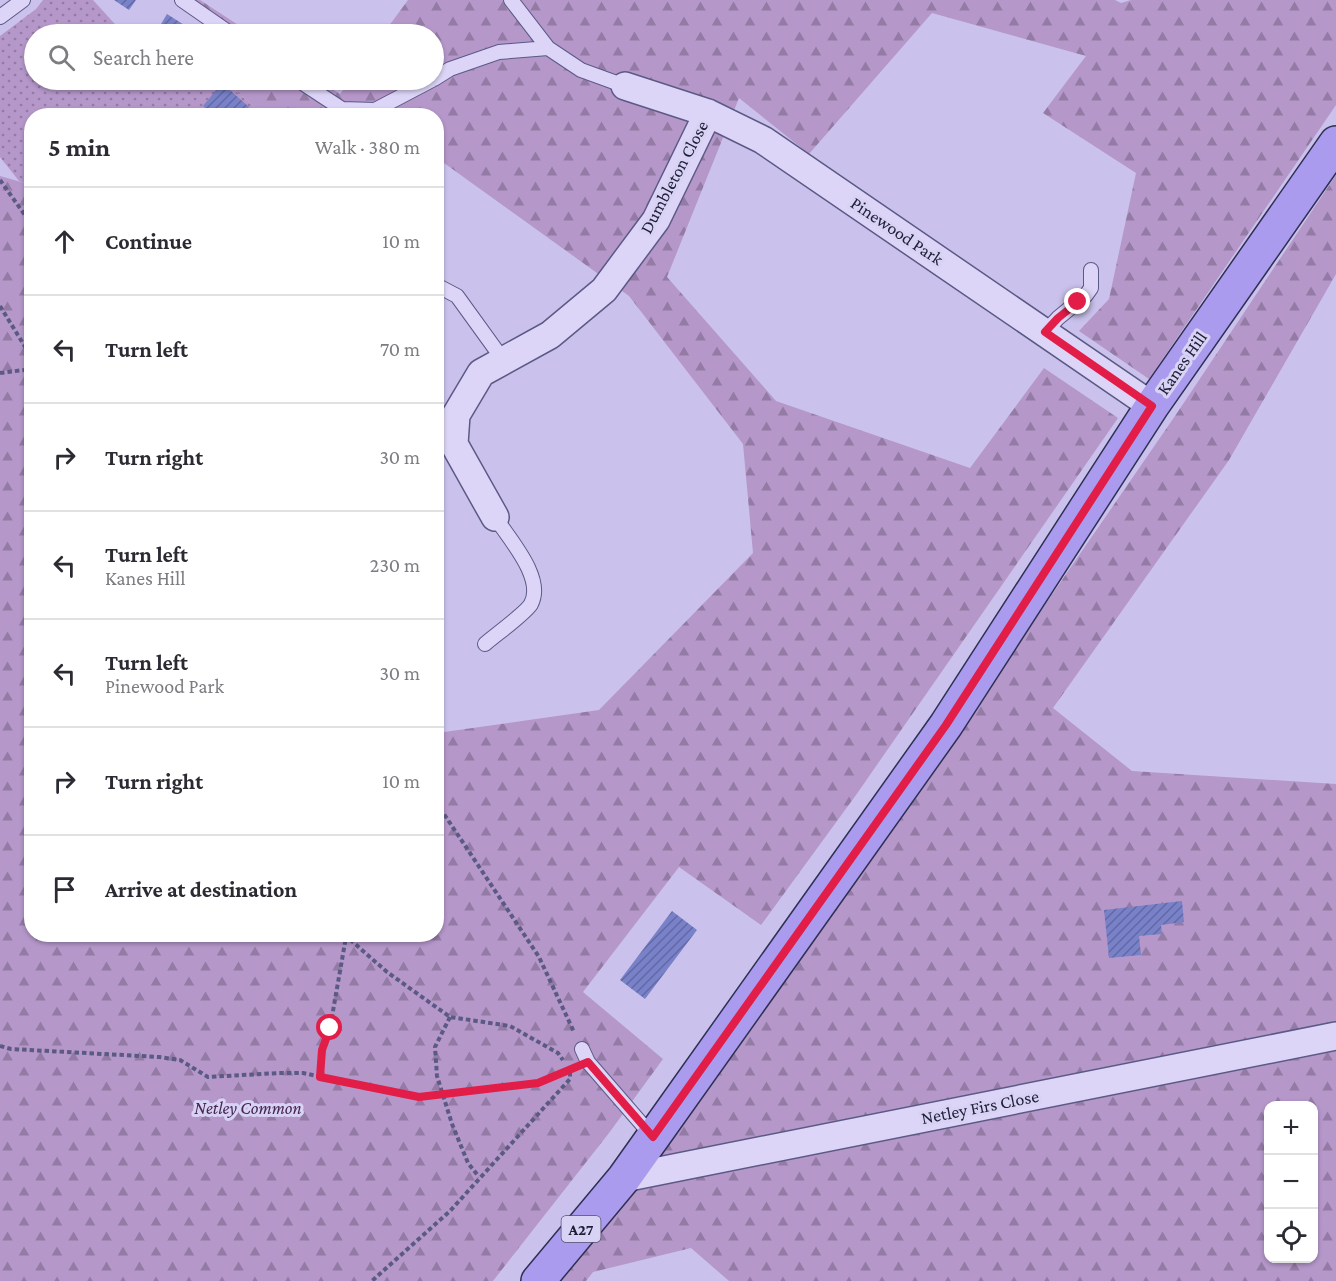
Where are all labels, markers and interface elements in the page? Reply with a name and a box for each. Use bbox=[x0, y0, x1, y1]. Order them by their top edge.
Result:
search box bbox=[24, 24, 444, 90]
icon: search bbox=[45, 41, 78, 74]
text: Search here bbox=[93, 45, 194, 70]
street label: Dumbleton Close bbox=[636, 117, 712, 237]
text: 5 min bbox=[48, 133, 110, 162]
text: Walk · 380 m bbox=[315, 136, 420, 158]
street label: Pinewood Park bbox=[847, 193, 947, 269]
icon: ahead bbox=[48, 225, 81, 258]
text: Continue bbox=[105, 229, 192, 254]
text: 10 m bbox=[382, 230, 420, 252]
route end bbox=[1064, 288, 1090, 314]
street label: Kanes Hill bbox=[1153, 327, 1211, 398]
icon: left bbox=[48, 333, 81, 366]
text: Turn left bbox=[105, 337, 188, 362]
text: 70 m bbox=[380, 338, 420, 360]
icon: right bbox=[48, 441, 81, 474]
text: Turn right bbox=[105, 445, 203, 470]
text: 30 m bbox=[379, 446, 420, 468]
text: Turn left bbox=[105, 542, 188, 567]
icon: left bbox=[48, 549, 81, 582]
text: 230 m bbox=[370, 554, 420, 576]
text: Kanes Hill bbox=[105, 567, 186, 589]
text: Turn left bbox=[105, 650, 188, 675]
icon: left bbox=[48, 657, 81, 690]
text: 30 m bbox=[379, 662, 420, 684]
text: Pinewood Park bbox=[105, 675, 224, 697]
icon: right bbox=[48, 765, 81, 798]
text: Turn right bbox=[105, 769, 203, 794]
text: 10 m bbox=[382, 770, 420, 792]
icon: arrive bbox=[48, 873, 81, 906]
text: Arrive at destination bbox=[105, 877, 297, 902]
route start bbox=[316, 1014, 342, 1040]
street label: Netley Firs Close bbox=[920, 1086, 1041, 1128]
park label: Netley Common bbox=[194, 1098, 302, 1118]
map controls bbox=[1264, 1101, 1318, 1263]
button: + bbox=[1264, 1101, 1318, 1155]
button: − bbox=[1264, 1155, 1318, 1209]
button: locate bbox=[1264, 1209, 1318, 1263]
road number: A27 bbox=[562, 1216, 600, 1242]

